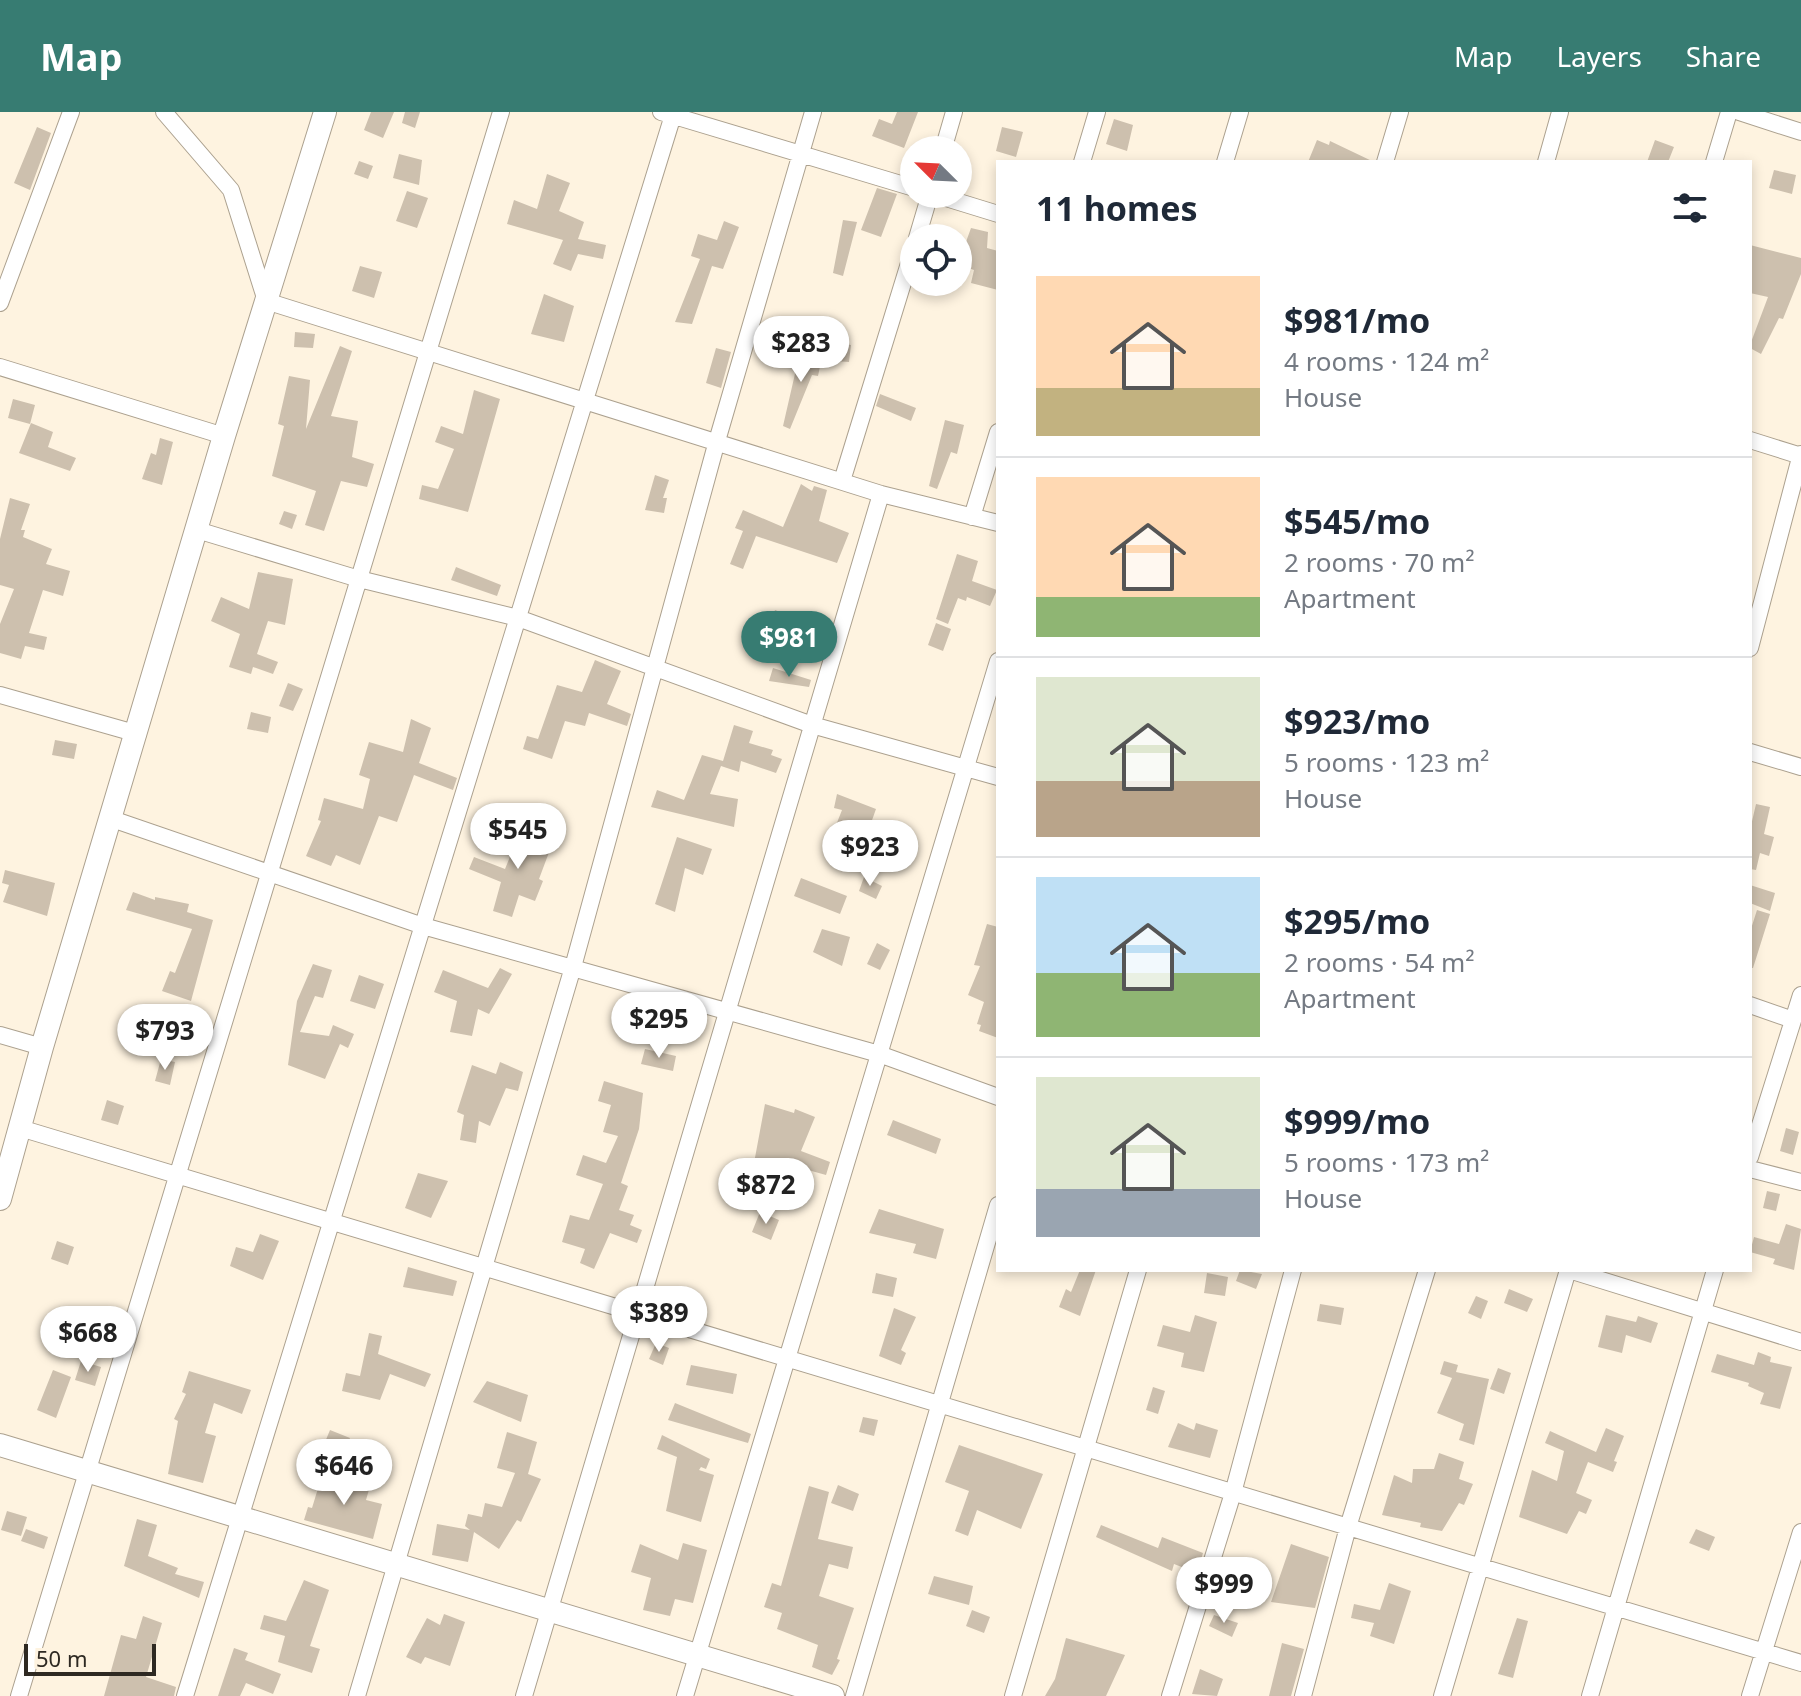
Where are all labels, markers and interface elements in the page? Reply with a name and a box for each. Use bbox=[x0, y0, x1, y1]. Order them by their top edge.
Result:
text: Map bbox=[40, 30, 123, 82]
text: Map bbox=[1454, 37, 1512, 75]
text: Layers bbox=[1556, 37, 1642, 75]
text: Share bbox=[1686, 37, 1761, 75]
north arrow bbox=[900, 136, 972, 208]
map controls bbox=[900, 136, 972, 296]
text: 11 homes bbox=[1036, 185, 1198, 231]
icon: filters bbox=[1668, 186, 1712, 230]
button: locate bbox=[900, 224, 972, 296]
text: $981/mo bbox=[1284, 297, 1430, 343]
icon: home bbox=[1100, 308, 1196, 404]
pin: $283 bbox=[754, 316, 848, 384]
text: $283 bbox=[771, 324, 831, 360]
text: 4 rooms · 124 m² bbox=[1284, 343, 1489, 379]
text: House bbox=[1284, 379, 1362, 415]
text: $545/mo bbox=[1284, 498, 1430, 544]
icon: home bbox=[1100, 509, 1196, 605]
text: 2 rooms · 70 m² bbox=[1284, 544, 1474, 580]
text: Apartment bbox=[1284, 580, 1416, 616]
pin: $981 bbox=[742, 611, 836, 679]
text: $981 bbox=[759, 619, 819, 655]
text: $923/mo bbox=[1284, 698, 1430, 744]
icon: home bbox=[1100, 709, 1196, 805]
text: 5 rooms · 123 m² bbox=[1284, 744, 1489, 780]
text: House bbox=[1284, 780, 1362, 816]
pin: $545 bbox=[471, 803, 565, 871]
text: $545 bbox=[488, 811, 548, 847]
pin: $923 bbox=[823, 820, 917, 888]
text: $923 bbox=[840, 828, 900, 864]
text: $295/mo bbox=[1284, 898, 1430, 944]
icon: home bbox=[1100, 909, 1196, 1005]
text: 2 rooms · 54 m² bbox=[1284, 944, 1474, 980]
text: Apartment bbox=[1284, 980, 1416, 1016]
pin: $295 bbox=[612, 992, 706, 1060]
text: $295 bbox=[629, 1000, 689, 1036]
pin: $793 bbox=[118, 1004, 212, 1072]
text: $793 bbox=[135, 1012, 195, 1048]
text: $999/mo bbox=[1284, 1098, 1430, 1144]
icon: home bbox=[1100, 1109, 1196, 1205]
text: 5 rooms · 173 m² bbox=[1284, 1144, 1489, 1180]
pin: $872 bbox=[719, 1158, 813, 1226]
text: $872 bbox=[736, 1166, 796, 1202]
text: House bbox=[1284, 1180, 1362, 1216]
pin: $389 bbox=[612, 1286, 706, 1354]
text: $389 bbox=[629, 1294, 689, 1330]
pin: $668 bbox=[41, 1306, 135, 1374]
text: $668 bbox=[58, 1314, 118, 1350]
pin: $646 bbox=[297, 1439, 391, 1507]
text: $646 bbox=[314, 1447, 374, 1483]
pin: $999 bbox=[1177, 1557, 1271, 1625]
text: $999 bbox=[1194, 1565, 1254, 1601]
scale bar bbox=[24, 1640, 156, 1676]
text: 50 m bbox=[36, 1643, 87, 1673]

